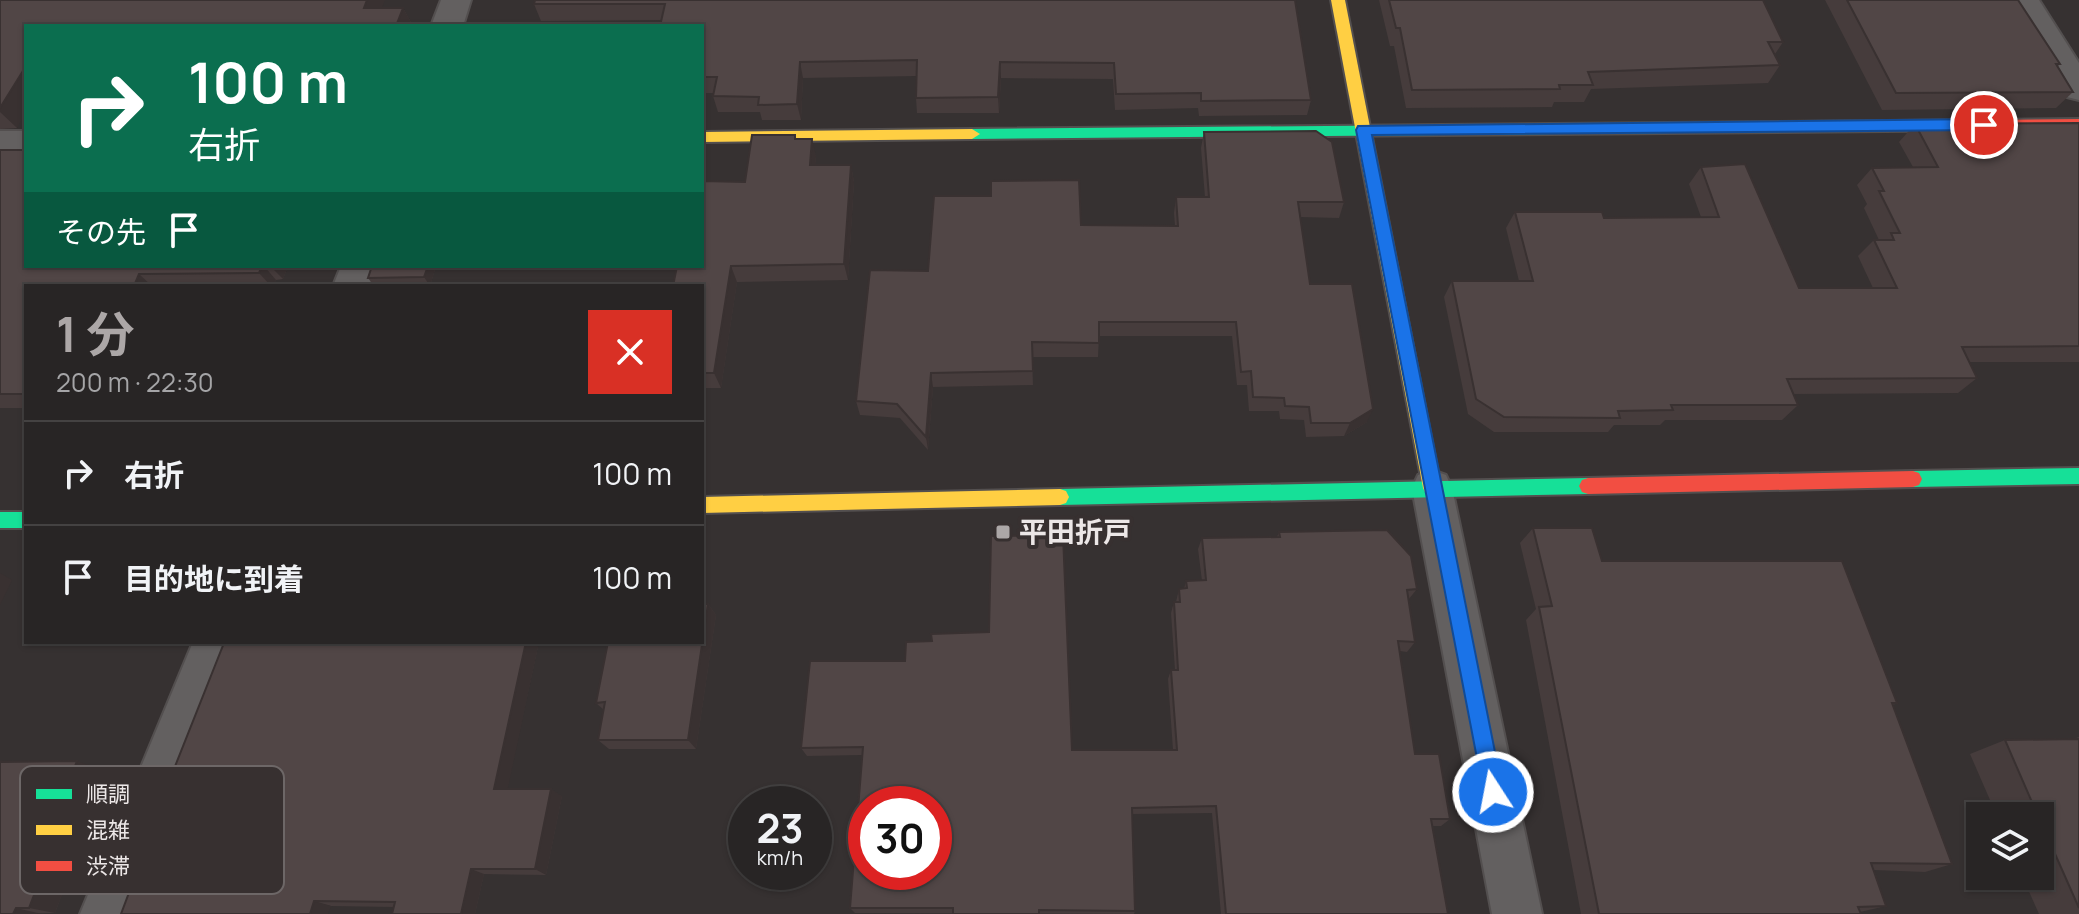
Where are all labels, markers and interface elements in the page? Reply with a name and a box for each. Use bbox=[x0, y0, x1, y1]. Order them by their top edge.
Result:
text: 100 m bbox=[188, 43, 348, 120]
icon: right bbox=[56, 56, 160, 160]
pin bbox=[1950, 91, 2018, 159]
icon: arrive bbox=[1962, 103, 2006, 147]
text: 右折 bbox=[188, 120, 260, 169]
icon: arrive bbox=[162, 208, 206, 252]
text: その先 bbox=[56, 211, 146, 252]
text: 1 分 bbox=[56, 301, 135, 366]
button: close bbox=[588, 310, 672, 394]
text: 200 m · 22:30 bbox=[56, 364, 214, 400]
icon: right bbox=[56, 451, 100, 495]
text: 100 m bbox=[592, 453, 672, 494]
text: 右折 bbox=[124, 454, 184, 495]
place label: 平田折戸 bbox=[1019, 512, 1131, 550]
marker: 平田折戸 bbox=[994, 523, 1012, 541]
icon: arrive bbox=[56, 555, 100, 599]
text: 100 m bbox=[592, 557, 672, 598]
text: 目的地に到着 bbox=[124, 558, 304, 599]
position arrow bbox=[1451, 750, 1535, 834]
legend bbox=[20, 766, 284, 894]
text: 順調 bbox=[86, 779, 130, 809]
speed limit sign: 30 bbox=[848, 786, 952, 890]
text: 23 bbox=[756, 800, 804, 855]
map controls bbox=[1966, 802, 2054, 890]
button: layers bbox=[1966, 802, 2054, 890]
text: 混雑 bbox=[86, 815, 130, 845]
text: km/h bbox=[757, 844, 803, 871]
text: 渋滞 bbox=[86, 851, 130, 881]

